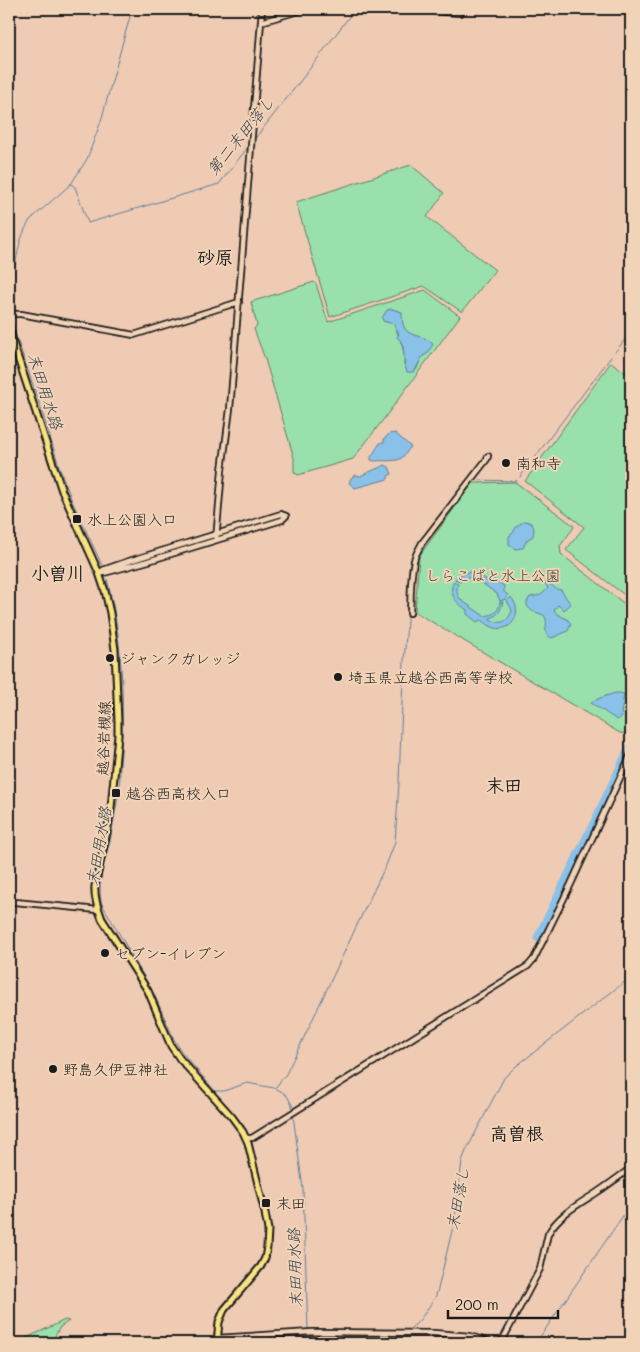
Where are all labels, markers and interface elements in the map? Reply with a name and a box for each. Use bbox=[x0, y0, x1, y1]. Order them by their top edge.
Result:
water label: 第二末田落し bbox=[202, 91, 278, 179]
district label: 砂原 bbox=[197, 245, 233, 269]
water label: 末田用水路 bbox=[24, 350, 69, 433]
place label: 南和寺 bbox=[516, 453, 561, 473]
marker: 南和寺 bbox=[500, 457, 512, 469]
place label: 水上公園入口 bbox=[87, 509, 177, 529]
marker: 水上公園入口 bbox=[71, 513, 83, 525]
district label: 小曽川 bbox=[31, 561, 85, 585]
park label: しらこばと水上公園 bbox=[425, 565, 561, 585]
place label: ジャンクガレッジ bbox=[120, 648, 240, 668]
marker: ジャンクガレッジ bbox=[104, 652, 116, 664]
place label: 埼玉県立越谷西高等学校 bbox=[348, 667, 513, 687]
marker: 埼玉県立越谷西高等学校 bbox=[332, 671, 344, 683]
street label: 越谷岩槻線 bbox=[92, 700, 114, 776]
district label: 末田 bbox=[486, 773, 522, 797]
place label: 越谷西高校入口 bbox=[126, 783, 231, 803]
marker: 越谷西高校入口 bbox=[110, 787, 122, 799]
water label: 末田用水路 bbox=[81, 804, 115, 887]
place label: セブン-イレブン bbox=[115, 943, 226, 963]
marker: セブン-イレブン bbox=[99, 947, 111, 959]
place label: 野島久伊豆神社 bbox=[63, 1059, 168, 1079]
marker: 野島久伊豆神社 bbox=[47, 1063, 59, 1075]
district label: 高曽根 bbox=[490, 1121, 544, 1145]
water label: 末田落し bbox=[441, 1165, 473, 1231]
place label: 末田 bbox=[276, 1193, 306, 1213]
marker: 末田 bbox=[260, 1197, 272, 1209]
water label: 末田用水路 bbox=[282, 1227, 306, 1308]
scale bar bbox=[448, 1287, 558, 1319]
text: 200 m bbox=[455, 1294, 499, 1314]

